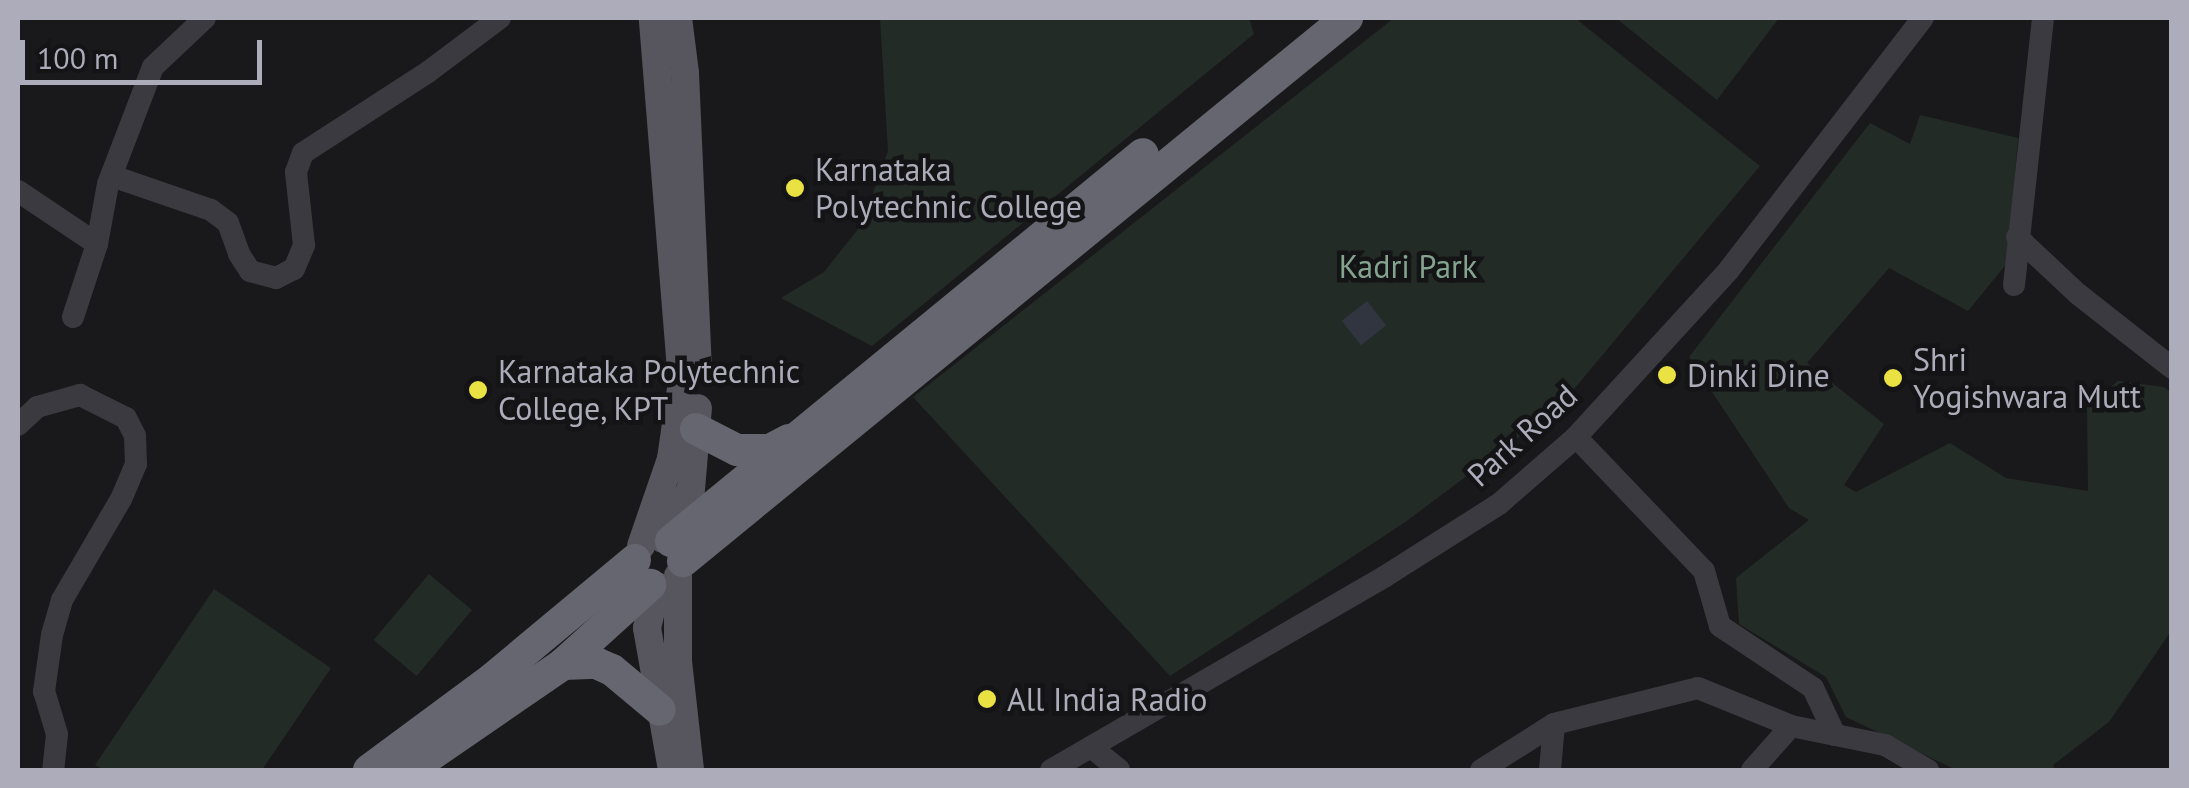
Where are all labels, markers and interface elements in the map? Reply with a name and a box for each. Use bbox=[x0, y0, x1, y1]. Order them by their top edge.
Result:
scale bar bbox=[25, 20, 268, 82]
text: 100 m bbox=[37, 38, 118, 77]
place label: Karnataka Polytechnic College bbox=[815, 151, 1083, 226]
marker: Karnataka Polytechnic College bbox=[784, 177, 806, 199]
park label: Kadri Park bbox=[1339, 247, 1477, 285]
place label: Shri Yogishwara Mutt bbox=[1913, 341, 2141, 416]
place label: Karnataka Polytechnic College, KPT bbox=[498, 353, 800, 428]
place label: Dinki Dine bbox=[1687, 356, 1830, 394]
marker: Dinki Dine bbox=[1656, 364, 1678, 386]
marker: Shri Yogishwara Mutt bbox=[1882, 367, 1904, 389]
street label: Park Road bbox=[1459, 376, 1585, 494]
marker: Karnataka Polytechnic College, KPT bbox=[467, 379, 489, 401]
place label: All India Radio bbox=[1007, 680, 1208, 718]
marker: All India Radio bbox=[976, 688, 998, 710]

